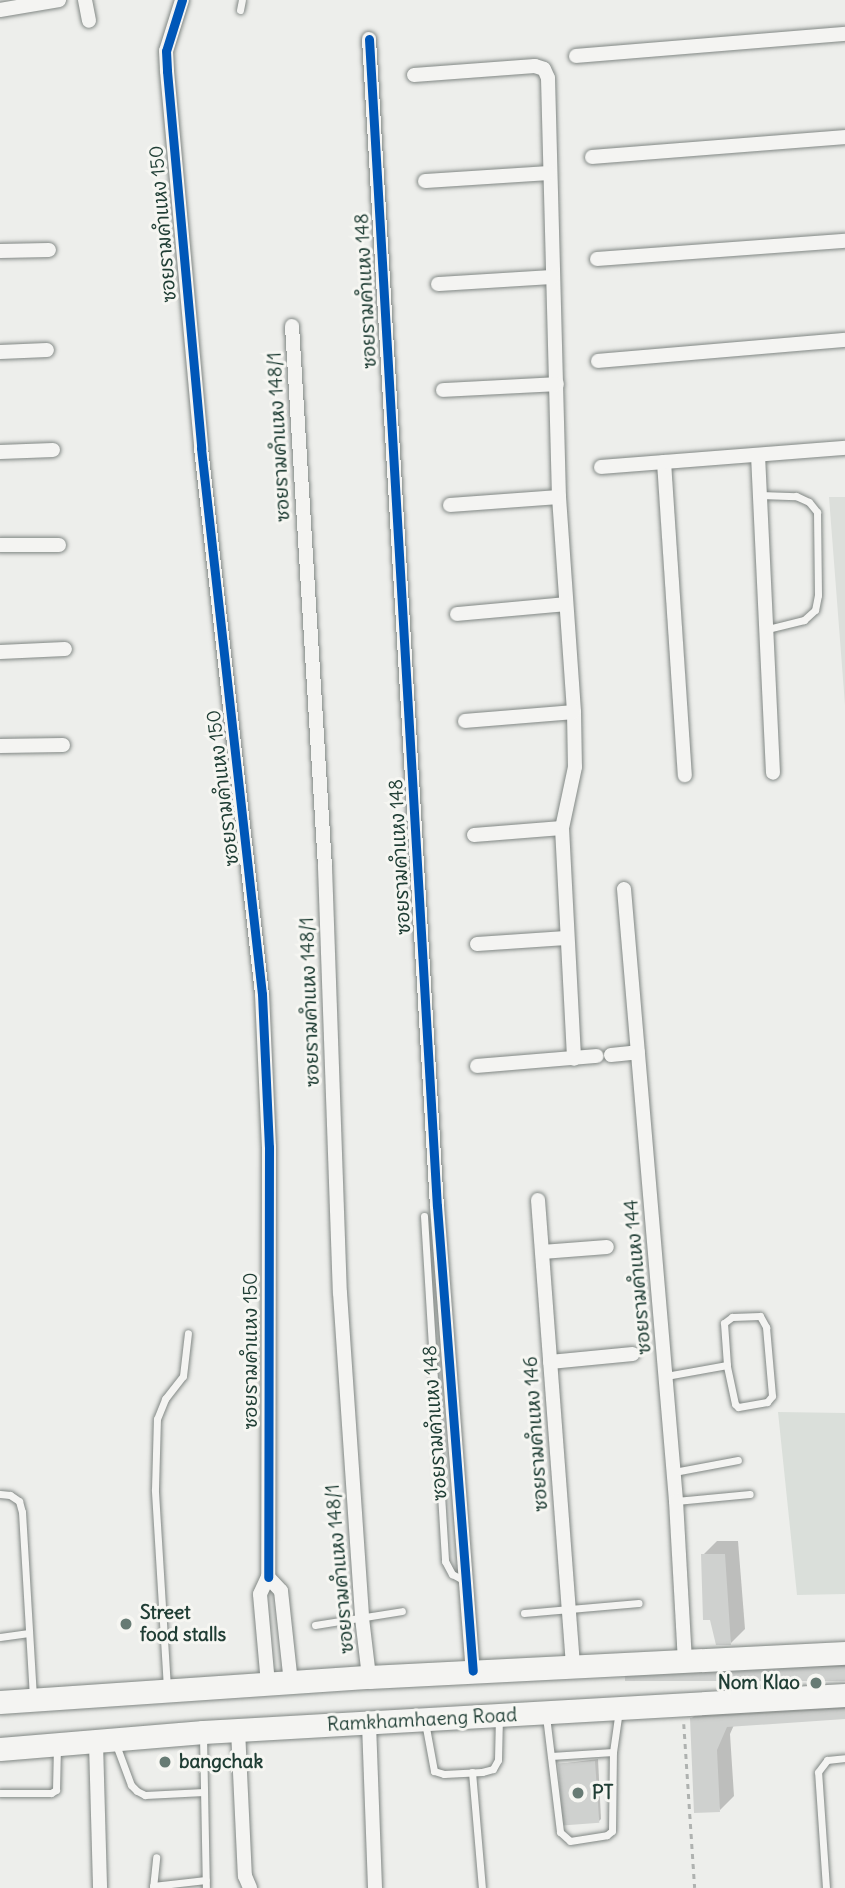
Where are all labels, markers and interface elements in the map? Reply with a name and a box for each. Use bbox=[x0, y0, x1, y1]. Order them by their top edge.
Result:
street label: ซอยรามคำแหง 150 bbox=[145, 145, 181, 303]
street label: ซอยรามคำแหง 148 bbox=[351, 213, 381, 369]
street label: ซอยรามคำแหง 148/1 bbox=[263, 351, 295, 523]
street label: ซอยรามคำแหง 150 bbox=[202, 709, 244, 867]
street label: ซอยรามคำแหง 148 bbox=[385, 779, 415, 935]
street label: ซอยรามคำแหง 148/1 bbox=[296, 917, 324, 1087]
street label: ซอยรามคำแหง 144 bbox=[620, 1198, 656, 1356]
street label: ซอยรามคำแหง 150 bbox=[240, 1272, 262, 1430]
street label: ซอยรามคำแหง 148 bbox=[418, 1345, 452, 1501]
street label: ซอยรามคำแหง 146 bbox=[519, 1356, 553, 1512]
street label: ซอยรามคำแหง 148/1 bbox=[321, 1483, 359, 1655]
place label: Street food stalls bbox=[140, 1602, 226, 1646]
marker: Street food stalls bbox=[118, 1616, 134, 1632]
place label: Nom Klao bbox=[718, 1672, 800, 1694]
marker: Nom Klao bbox=[806, 1673, 826, 1693]
street label: Ramkhamhaeng Road bbox=[326, 1704, 518, 1736]
place label: bangchak bbox=[179, 1751, 263, 1773]
marker: bangchak bbox=[157, 1754, 173, 1770]
place label: PT bbox=[592, 1782, 613, 1804]
marker: PT bbox=[570, 1785, 586, 1801]

